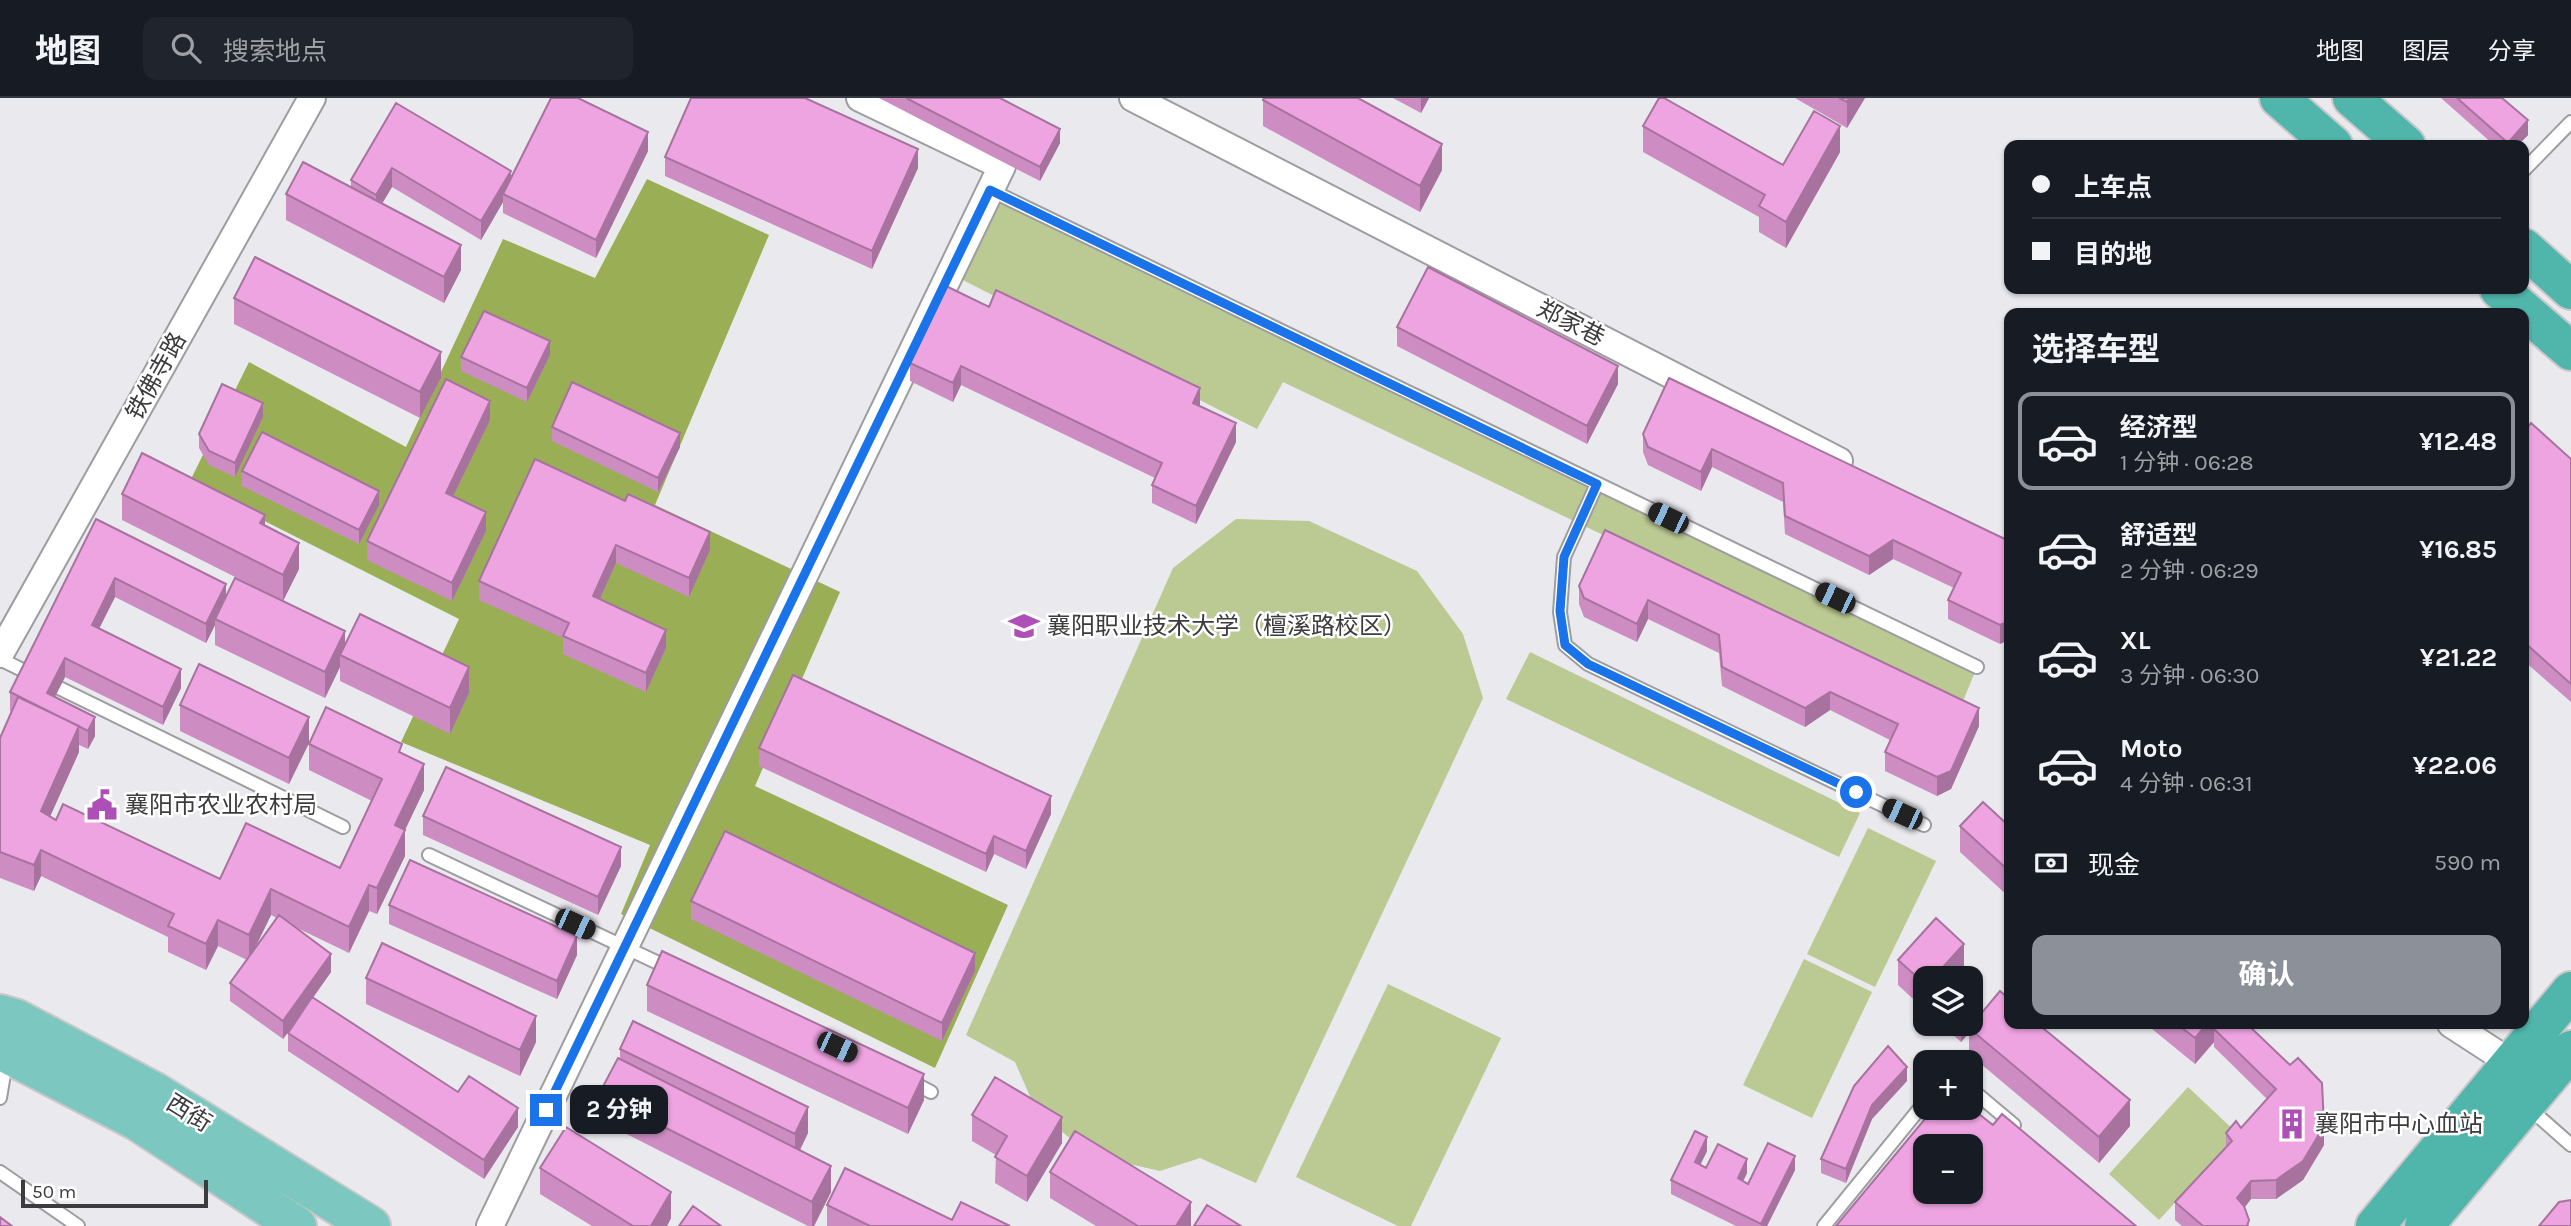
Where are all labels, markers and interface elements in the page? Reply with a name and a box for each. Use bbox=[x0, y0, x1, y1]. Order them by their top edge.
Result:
search box bbox=[143, 17, 633, 80]
icon: search bbox=[167, 29, 205, 67]
text: 地图 bbox=[35, 32, 101, 70]
text: 搜索地点 bbox=[223, 36, 327, 67]
text: 地图 bbox=[2316, 37, 2364, 65]
text: 图层 bbox=[2402, 37, 2450, 65]
text: 分享 bbox=[2488, 37, 2536, 65]
text: 上车点 bbox=[2074, 172, 2152, 203]
text: 目的地 bbox=[2074, 239, 2152, 270]
street label: 郑家巷 bbox=[1533, 294, 1609, 352]
street label: 铁佛寺路 bbox=[120, 327, 192, 425]
text: 选择车型 bbox=[2032, 331, 2160, 368]
icon: car bbox=[2036, 410, 2099, 473]
text: 经济型 bbox=[2120, 412, 2198, 443]
text: ¥12.48 bbox=[2419, 426, 2497, 457]
text: 1 分钟 · 06:28 bbox=[2120, 449, 2254, 476]
car bbox=[1645, 499, 1692, 537]
icon: car bbox=[2036, 518, 2099, 581]
text: 舒适型 bbox=[2120, 520, 2198, 551]
text: ¥16.85 bbox=[2419, 534, 2497, 565]
text: 2 分钟 · 06:29 bbox=[2120, 557, 2259, 584]
car bbox=[1812, 579, 1859, 617]
school or university icon: 襄阳职业技术大学（檀溪路校区） bbox=[1007, 609, 1041, 643]
place label: 襄阳职业技术大学（檀溪路校区） bbox=[1047, 612, 1407, 640]
text: XL bbox=[2120, 625, 2151, 656]
icon: car bbox=[2036, 626, 2099, 689]
text: ¥21.22 bbox=[2420, 642, 2497, 673]
text: 3 分钟 · 06:30 bbox=[2120, 662, 2259, 689]
text: Moto bbox=[2120, 733, 2182, 764]
icon: car bbox=[2036, 734, 2099, 797]
text: ¥22.06 bbox=[2412, 750, 2497, 781]
text: 4 分钟 · 06:31 bbox=[2120, 770, 2253, 797]
route start bbox=[1840, 776, 1872, 808]
public building icon: 襄阳市农业农村局 bbox=[85, 788, 119, 822]
place label: 襄阳市农业农村局 bbox=[125, 791, 317, 819]
car bbox=[1879, 796, 1926, 832]
icon: cash bbox=[2032, 844, 2070, 882]
text: 590 m bbox=[2434, 849, 2501, 876]
text: 现金 bbox=[2088, 850, 2140, 881]
car bbox=[552, 906, 599, 942]
button: 确认 bbox=[2032, 935, 2501, 1015]
map controls bbox=[1913, 966, 1983, 1204]
button: layers bbox=[1913, 966, 1983, 1036]
car bbox=[814, 1029, 861, 1065]
button: + bbox=[1913, 1050, 1983, 1120]
callout: 2 分钟 bbox=[570, 1086, 668, 1134]
street label: 西街 bbox=[161, 1088, 217, 1138]
route end bbox=[530, 1094, 562, 1126]
text: 2 分钟 bbox=[586, 1096, 652, 1123]
building icon: 襄阳市中心血站 bbox=[2275, 1107, 2309, 1141]
place label: 襄阳市中心血站 bbox=[2315, 1110, 2483, 1138]
button: − bbox=[1913, 1134, 1983, 1204]
scale bar bbox=[21, 1177, 208, 1209]
text: 50 m bbox=[32, 1181, 76, 1203]

